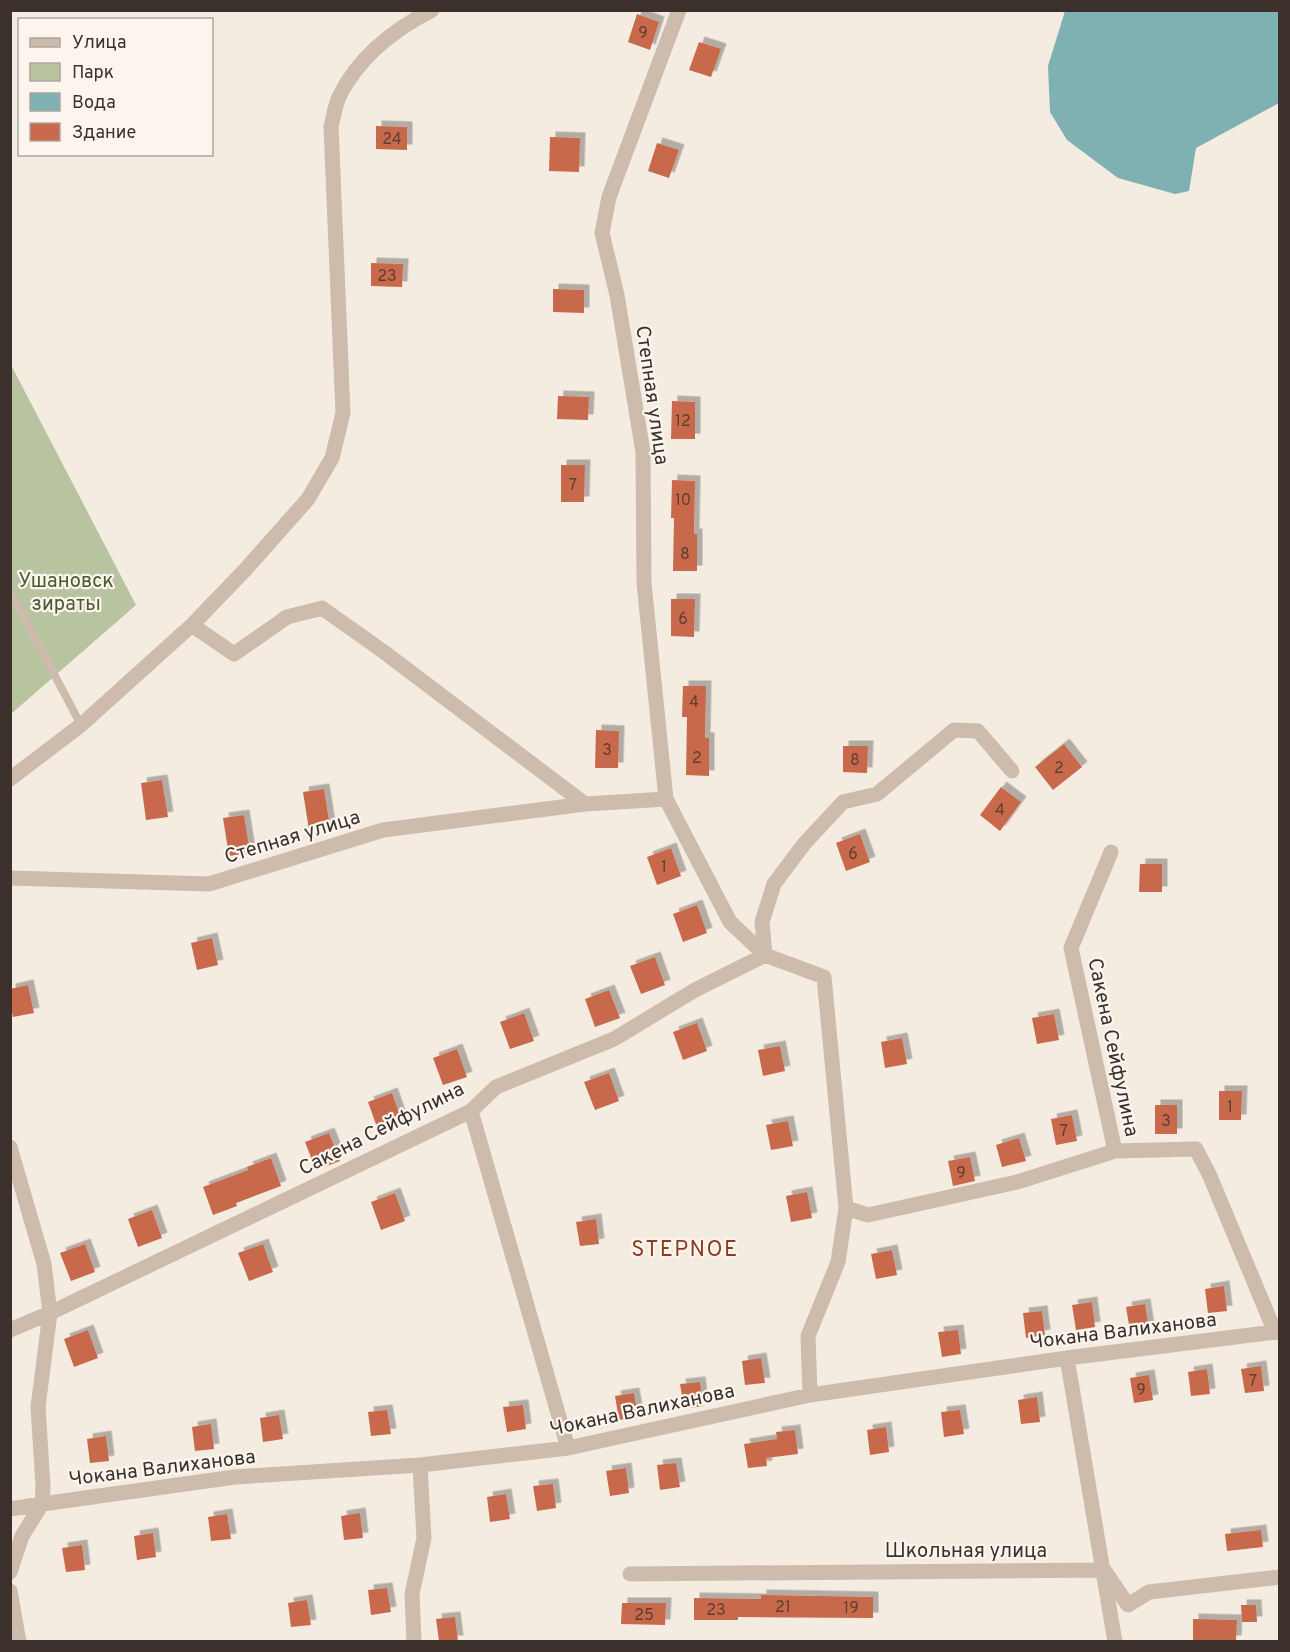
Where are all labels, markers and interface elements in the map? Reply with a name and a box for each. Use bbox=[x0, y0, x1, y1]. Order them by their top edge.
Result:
legend bbox=[18, 18, 213, 156]
house number: 9 bbox=[638, 24, 648, 44]
text: Улица bbox=[72, 32, 126, 55]
text: Парк bbox=[72, 62, 114, 85]
text: Вода bbox=[72, 92, 116, 115]
text: Здание bbox=[72, 122, 136, 145]
house number: 24 bbox=[382, 130, 402, 150]
house number: 23 bbox=[377, 267, 397, 287]
street label: Степная улица bbox=[628, 324, 674, 467]
house number: 12 bbox=[675, 412, 691, 432]
house number: 7 bbox=[569, 476, 577, 496]
house number: 10 bbox=[675, 491, 691, 511]
house number: 8 bbox=[680, 545, 690, 565]
park label: Ушановск зираты bbox=[18, 569, 114, 618]
house number: 6 bbox=[678, 610, 688, 630]
house number: 4 bbox=[689, 693, 699, 713]
house number: 3 bbox=[602, 741, 612, 761]
house number: 2 bbox=[692, 749, 702, 769]
house number: 8 bbox=[850, 751, 860, 771]
house number: 2 bbox=[1054, 759, 1064, 779]
house number: 4 bbox=[995, 801, 1005, 821]
street label: Степная улица bbox=[222, 805, 364, 871]
house number: 6 bbox=[848, 845, 858, 865]
house number: 1 bbox=[661, 858, 667, 878]
street label: Сакена Сейфулина bbox=[1080, 956, 1144, 1139]
street label: Сакена Сейфулина bbox=[295, 1077, 469, 1183]
house number: 1 bbox=[1227, 1098, 1233, 1118]
house number: 3 bbox=[1161, 1112, 1171, 1132]
house number: 7 bbox=[1060, 1122, 1068, 1142]
house number: 9 bbox=[956, 1164, 966, 1184]
district label: STEPNOE bbox=[631, 1237, 739, 1264]
street label: Чокана Валиханова bbox=[1028, 1308, 1218, 1356]
house number: 7 bbox=[1249, 1372, 1257, 1392]
street label: Чокана Валиханова bbox=[548, 1379, 737, 1443]
house number: 9 bbox=[1136, 1381, 1146, 1401]
street label: Чокана Валиханова bbox=[67, 1445, 257, 1493]
street label: Школьная улица bbox=[885, 1539, 1047, 1565]
house number: 21 bbox=[775, 1598, 791, 1618]
house number: 19 bbox=[843, 1599, 859, 1619]
house number: 23 bbox=[706, 1601, 726, 1621]
house number: 25 bbox=[634, 1606, 654, 1626]

